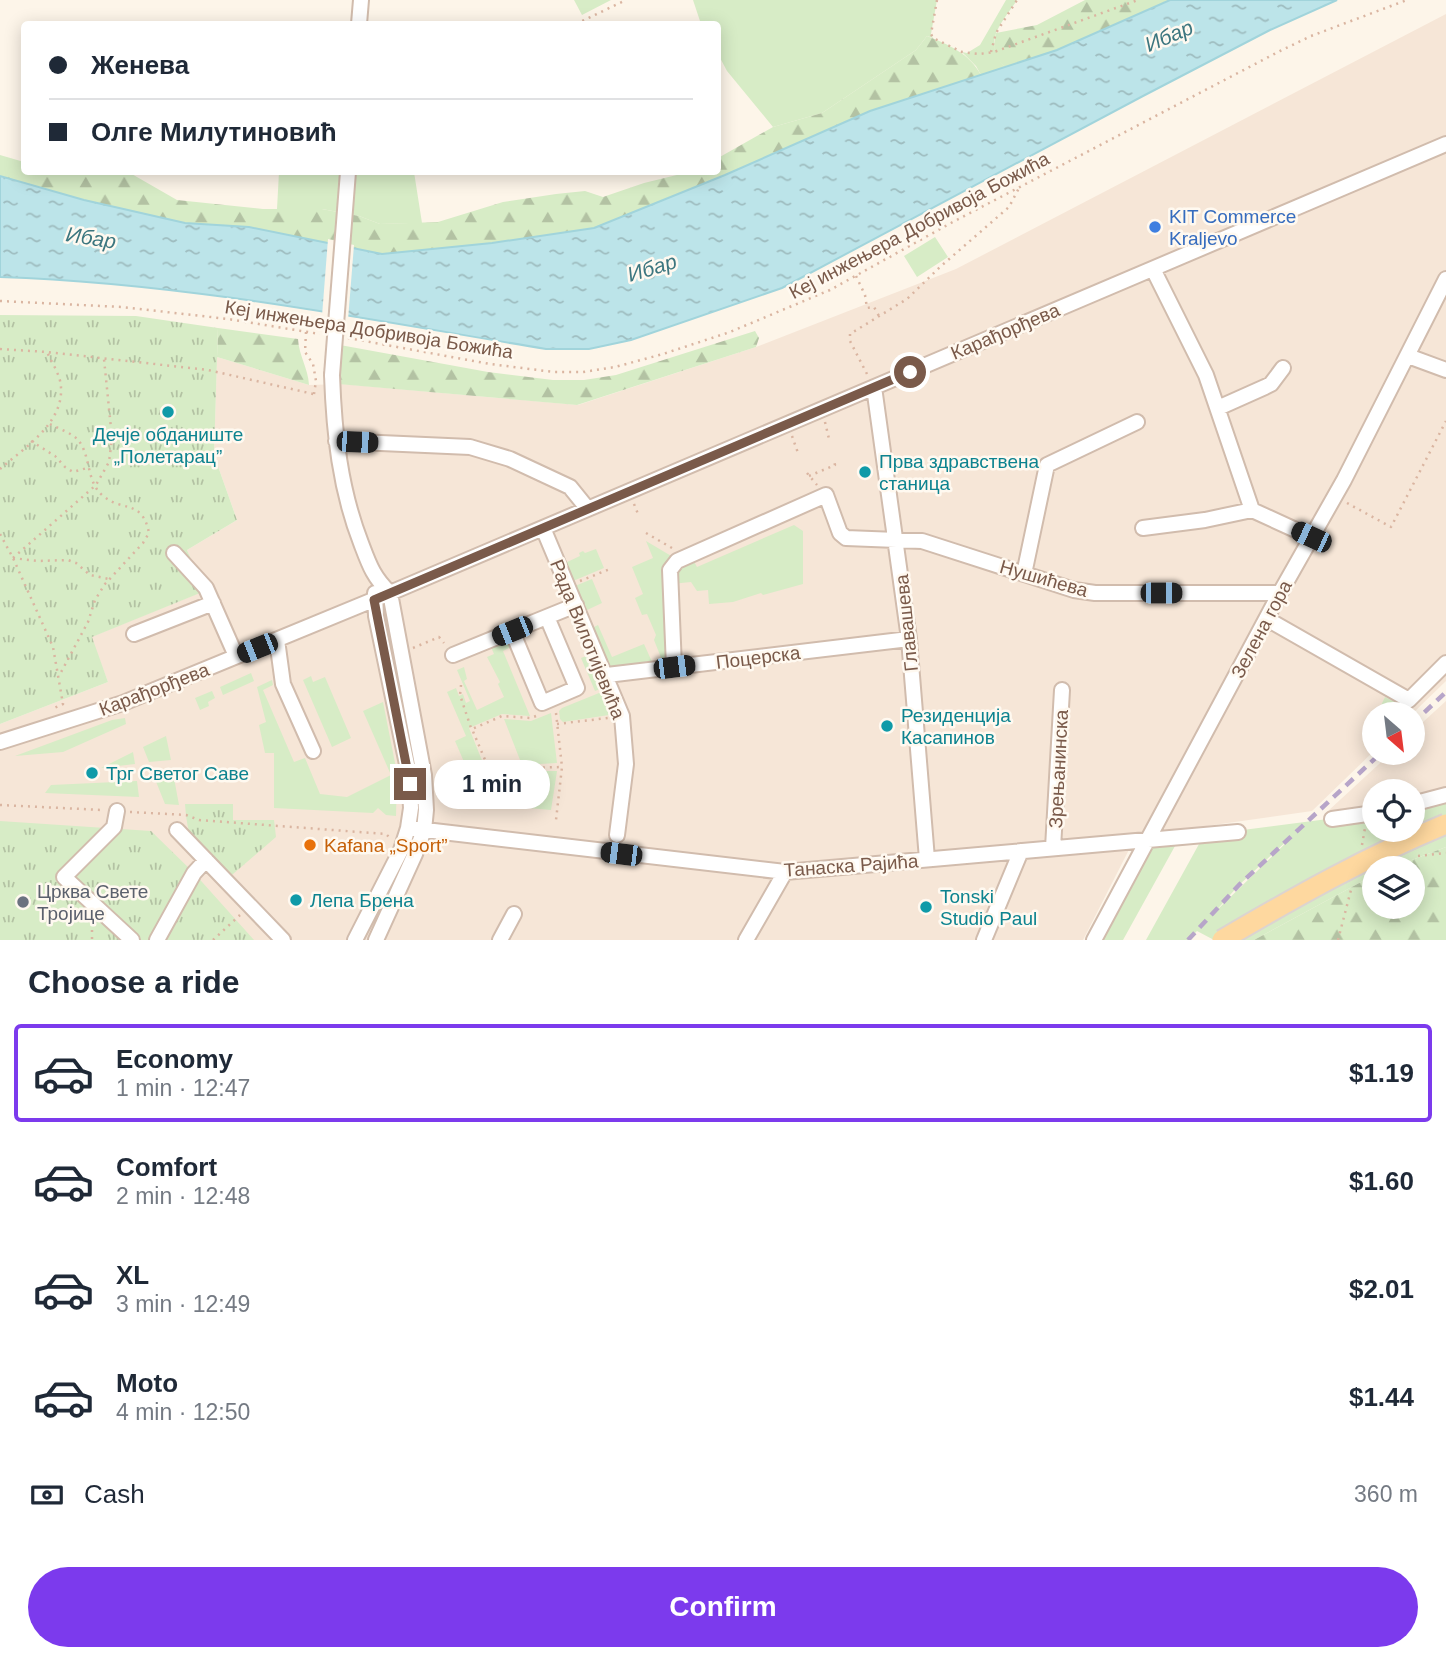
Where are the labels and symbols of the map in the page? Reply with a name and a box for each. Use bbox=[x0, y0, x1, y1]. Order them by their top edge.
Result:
water label: Ибар bbox=[1141, 15, 1196, 56]
street label: Кеј инжењера Добривоја Божића bbox=[786, 148, 1053, 303]
place label: KIT Commerce Kraljevo bbox=[1169, 206, 1296, 249]
marker: KIT Commerce Kraljevo bbox=[1147, 219, 1163, 235]
water label: Ибар bbox=[64, 222, 118, 253]
water label: Ибар bbox=[624, 249, 679, 286]
street label: Кеј инжењера Добривоја Божића bbox=[223, 296, 515, 363]
street label: Карађорђева bbox=[948, 299, 1063, 364]
route start bbox=[894, 356, 926, 388]
marker: Дечје обданиште „Полетарац” bbox=[160, 404, 176, 420]
place label: Дечје обданиште „Полетарац” bbox=[93, 424, 243, 467]
car bbox=[336, 431, 379, 453]
place label: Прва здравствена станица bbox=[879, 451, 1039, 494]
marker: Прва здравствена станица bbox=[857, 464, 873, 480]
car bbox=[1288, 519, 1335, 555]
street label: Рада Вилотијевића bbox=[546, 556, 629, 722]
street label: Нушићева bbox=[997, 556, 1091, 601]
street label: Главашева bbox=[891, 573, 922, 673]
street label: Зелена гора bbox=[1227, 576, 1296, 682]
car bbox=[1141, 583, 1183, 604]
car bbox=[489, 613, 536, 649]
car bbox=[234, 630, 281, 666]
street label: Поцерска bbox=[715, 642, 802, 673]
car bbox=[652, 654, 697, 680]
street label: Карађорђева bbox=[96, 659, 213, 720]
north arrow bbox=[1362, 702, 1424, 765]
place label: Резиденција Касапинов bbox=[901, 705, 1011, 748]
street label: Зрењанинска bbox=[1045, 709, 1072, 829]
marker: Резиденција Касапинов bbox=[879, 718, 895, 734]
callout: 1 min bbox=[434, 760, 550, 808]
place label: Трг Светог Саве bbox=[106, 763, 249, 784]
marker: Трг Светог Саве bbox=[84, 765, 100, 781]
route end bbox=[394, 768, 426, 800]
place label: Kafana „Sport” bbox=[324, 835, 448, 856]
marker: Kafana „Sport” bbox=[302, 837, 318, 853]
car bbox=[599, 841, 644, 867]
street label: Танаска Рајића bbox=[783, 850, 920, 881]
place label: Црква Свете Тројице bbox=[37, 881, 148, 924]
place label: Tonski Studio Paul bbox=[940, 886, 1037, 929]
place label: Лепа Брена bbox=[310, 890, 414, 911]
marker: Лепа Брена bbox=[288, 892, 304, 908]
marker: Црква Свете Тројице bbox=[15, 894, 31, 910]
marker: Tonski Studio Paul bbox=[918, 899, 934, 915]

